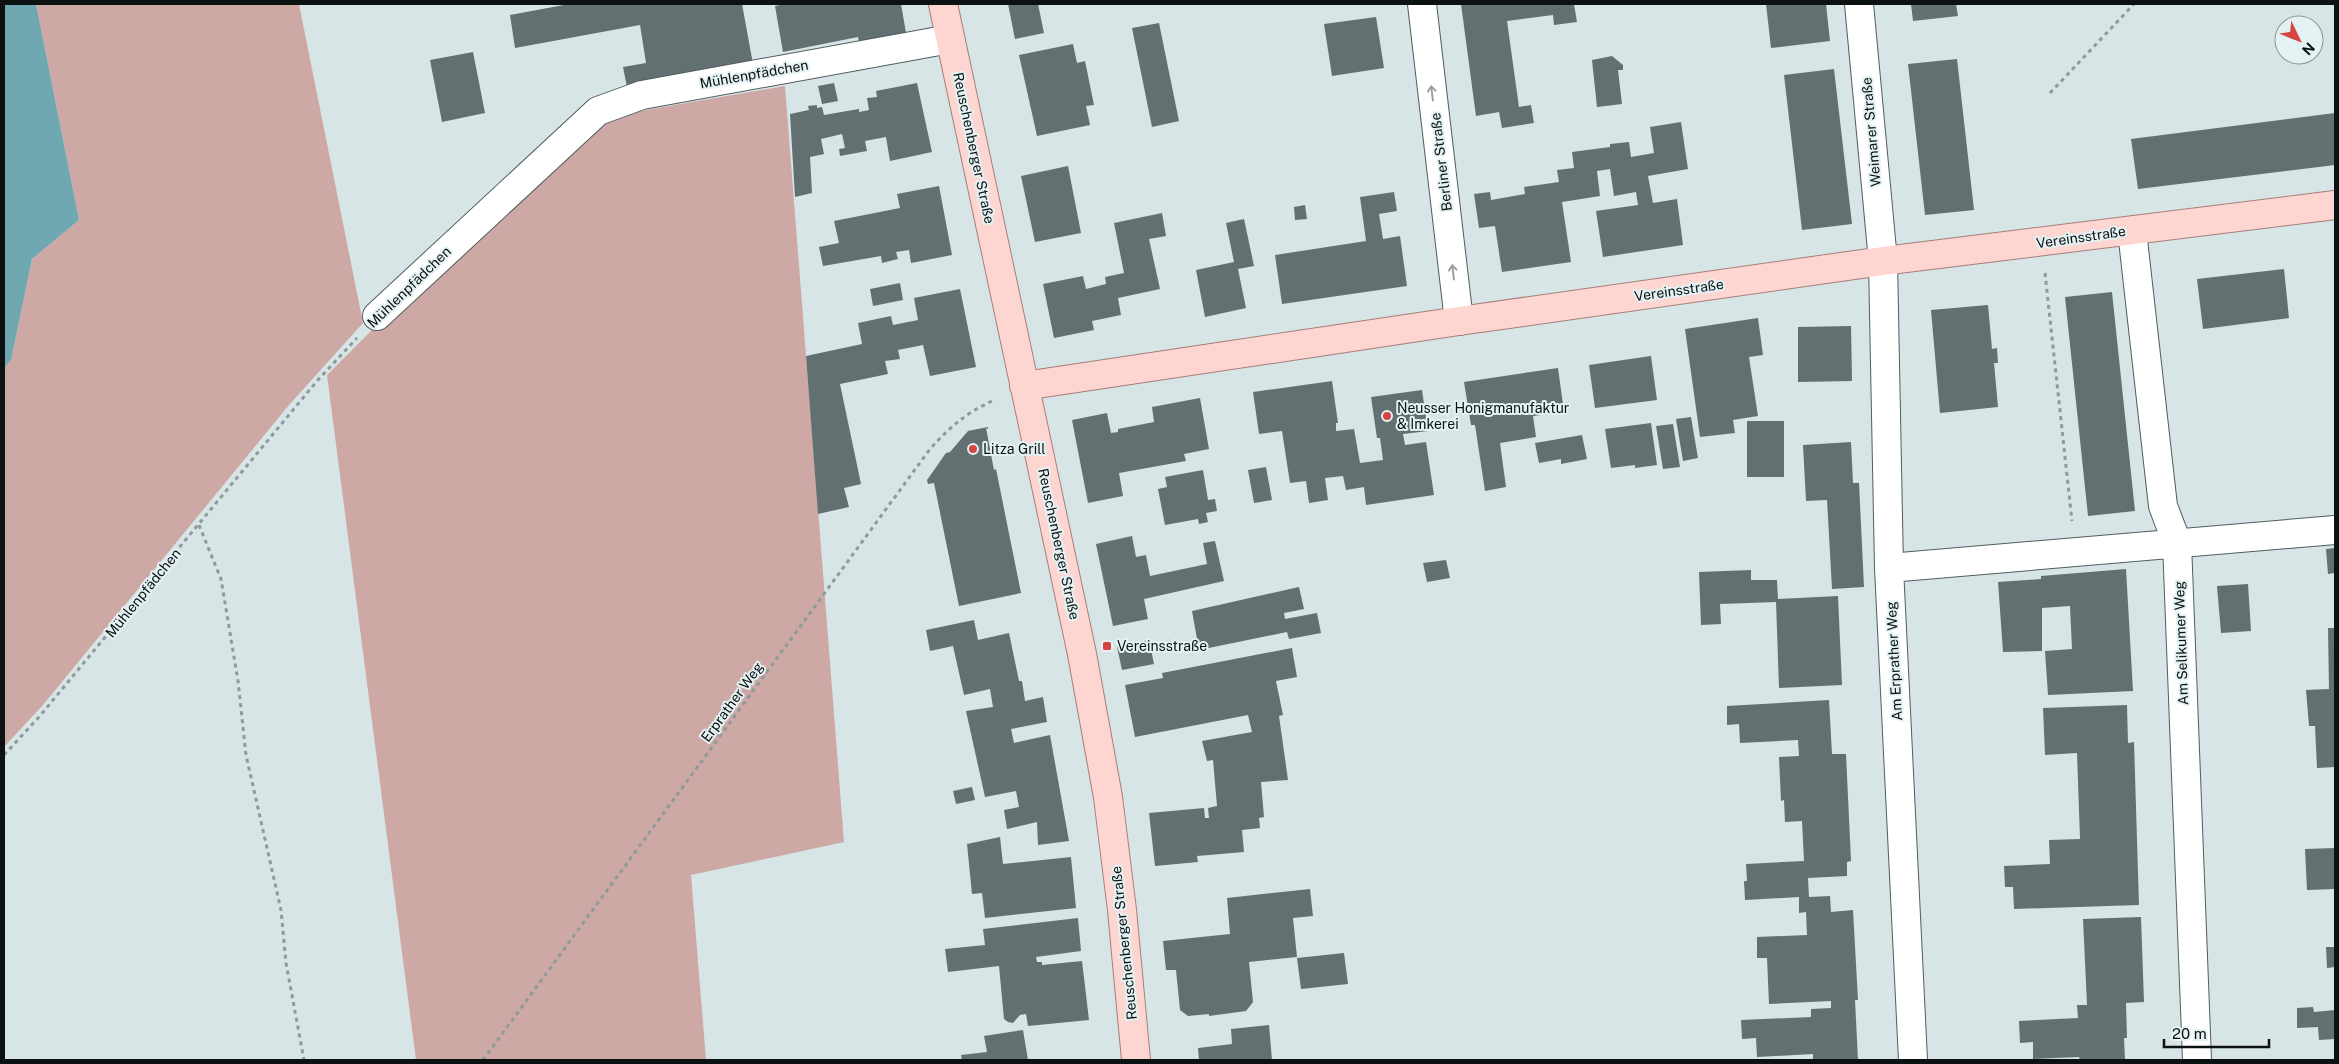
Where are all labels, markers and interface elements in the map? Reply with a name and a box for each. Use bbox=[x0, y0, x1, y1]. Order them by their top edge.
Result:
north arrow bbox=[2274, 15, 2324, 65]
text: N bbox=[2299, 39, 2318, 58]
street label: Mühlenpfädchen bbox=[698, 57, 810, 91]
street label: Reuschenberger Straße bbox=[950, 71, 998, 225]
street label: Weimarer Straße bbox=[1858, 77, 1884, 187]
one-way arrow bbox=[1427, 86, 1437, 102]
street label: Berliner Straße bbox=[1427, 112, 1455, 212]
street label: Vereinsstraße bbox=[2035, 223, 2127, 251]
street label: Mühlenpfädchen bbox=[364, 243, 454, 331]
one-way arrow bbox=[1448, 264, 1458, 280]
street label: Vereinsstraße bbox=[1633, 276, 1725, 304]
place label: Neusser Honigmanufaktur & Imkerei bbox=[1397, 400, 1569, 432]
marker: Neusser Honigmanufaktur & Imkerei bbox=[1381, 410, 1393, 422]
place label: Litza Grill bbox=[983, 441, 1045, 457]
marker: Litza Grill bbox=[967, 443, 979, 455]
street label: Reuschenberger Straße bbox=[1035, 467, 1083, 621]
street label: Mühlenpfädchen bbox=[102, 545, 184, 641]
street label: Am Selikumer Weg bbox=[2171, 580, 2191, 705]
street label: Am Erprather Weg bbox=[1883, 601, 1905, 721]
place label: Vereinsstraße bbox=[1117, 638, 1207, 654]
marker: Vereinsstraße bbox=[1101, 640, 1113, 652]
street label: Erprather Weg bbox=[698, 659, 766, 745]
street label: Reuschenberger Straße bbox=[1108, 865, 1140, 1021]
scale bar bbox=[2164, 1016, 2269, 1048]
text: 20 m bbox=[2172, 1025, 2207, 1042]

